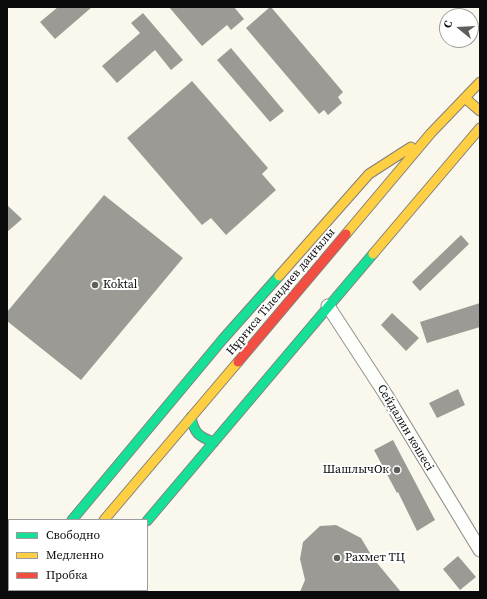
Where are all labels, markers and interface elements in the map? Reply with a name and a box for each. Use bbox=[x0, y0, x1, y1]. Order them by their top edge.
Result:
north arrow bbox=[439, 8, 479, 48]
text: С bbox=[440, 19, 456, 30]
street label: Нұрғиса Тілендиев даңғылы bbox=[224, 226, 338, 358]
place label: Koktal bbox=[103, 278, 137, 292]
marker: Koktal bbox=[90, 280, 100, 290]
street label: Сейдалин көшесі bbox=[374, 382, 436, 474]
place label: ШашлычОк bbox=[323, 463, 389, 477]
marker: ШашлычОк bbox=[392, 465, 402, 475]
legend bbox=[8, 519, 148, 591]
text: Свободно bbox=[46, 527, 100, 543]
text: Медленно bbox=[46, 547, 104, 563]
place label: Рахмет ТЦ bbox=[345, 551, 405, 565]
marker: Рахмет ТЦ bbox=[332, 553, 342, 563]
text: Пробка bbox=[46, 567, 88, 583]

